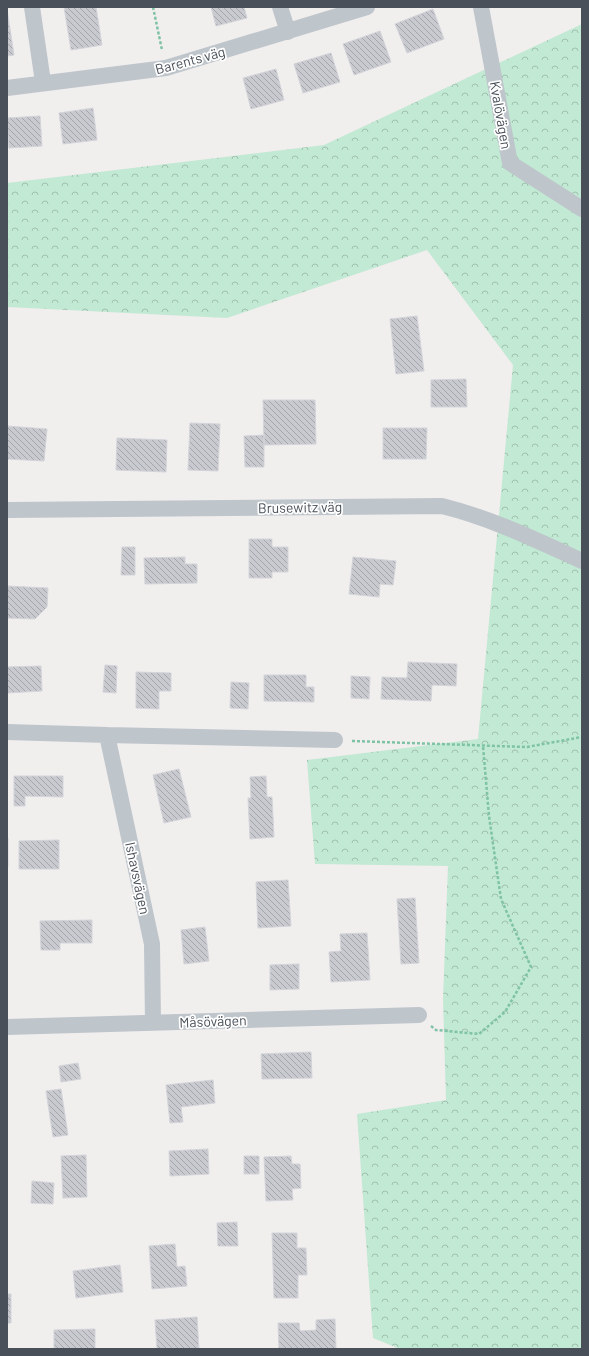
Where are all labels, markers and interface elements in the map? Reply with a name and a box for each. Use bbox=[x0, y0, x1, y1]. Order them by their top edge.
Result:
street label: Barents väg bbox=[153, 43, 227, 77]
street label: Kvalövägen bbox=[487, 80, 515, 150]
street label: Brusewitz väg bbox=[258, 498, 342, 516]
street label: Ishavsvägen bbox=[122, 840, 154, 916]
street label: Måsövägen bbox=[179, 1011, 247, 1031]

